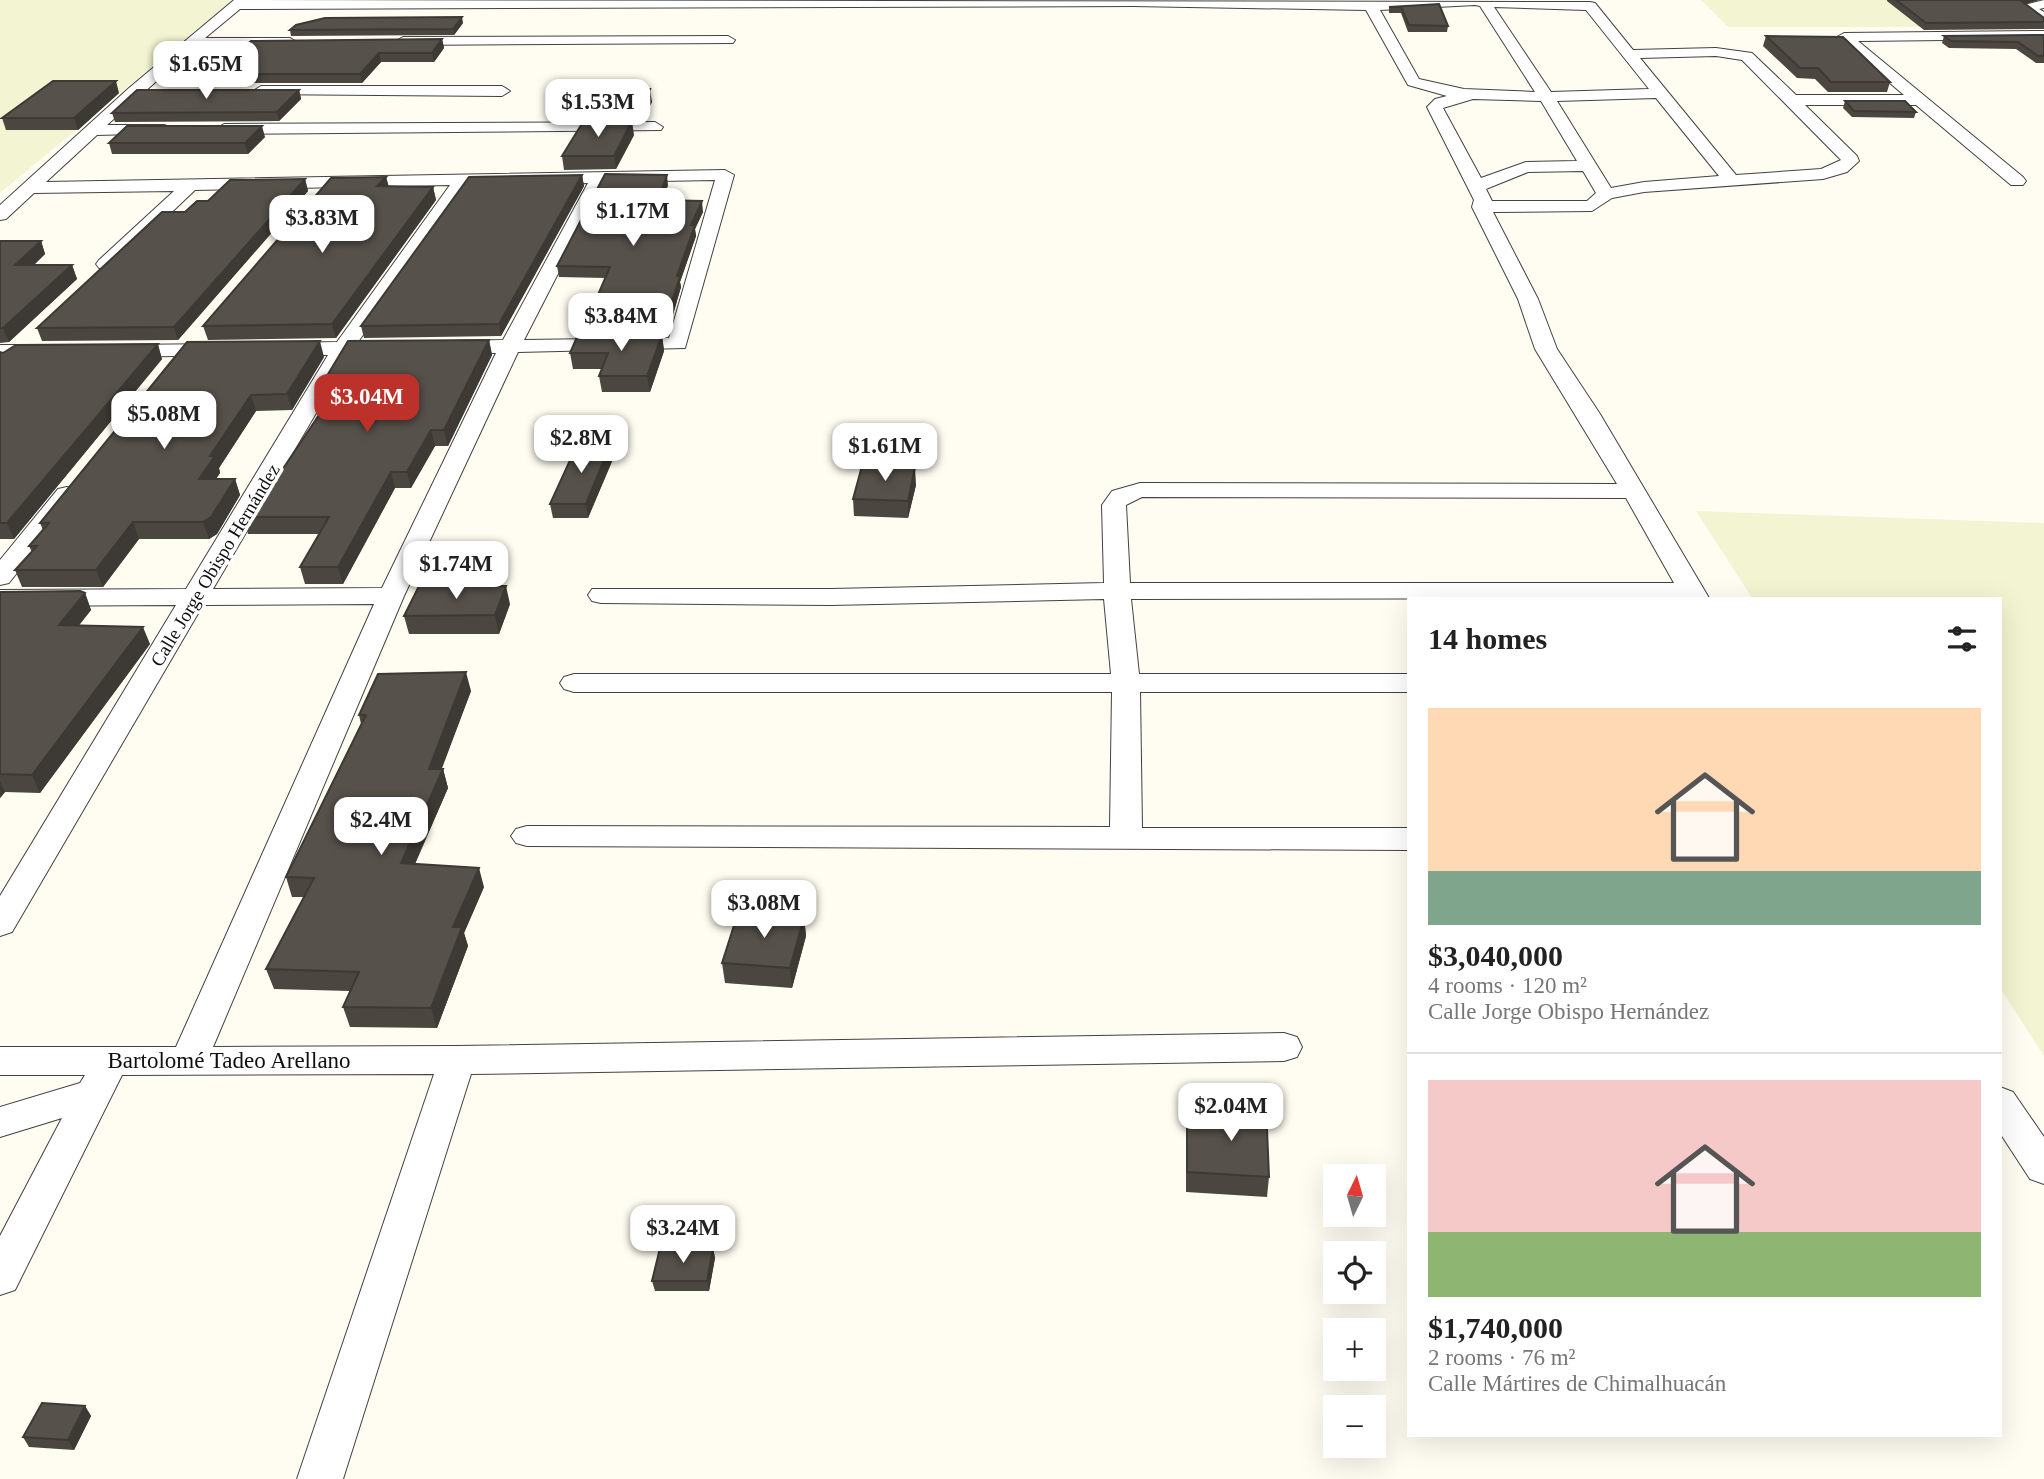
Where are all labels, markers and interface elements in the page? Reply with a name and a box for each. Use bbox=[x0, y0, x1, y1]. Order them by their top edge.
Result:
pin: $1.65M bbox=[149, 42, 263, 101]
text: $1.65M bbox=[169, 51, 243, 76]
pin: $1.53M bbox=[541, 80, 655, 139]
text: $1.53M bbox=[561, 89, 635, 114]
pin: $1.17M bbox=[576, 188, 690, 248]
pin: $3.83M bbox=[265, 196, 379, 255]
text: $1.17M bbox=[596, 198, 670, 223]
text: $3.83M bbox=[285, 205, 359, 230]
pin: $3.84M bbox=[564, 294, 678, 353]
text: $3.84M bbox=[584, 303, 658, 328]
pin: $3.04M bbox=[310, 374, 424, 434]
text: $3.04M bbox=[330, 384, 404, 409]
pin: $5.08M bbox=[107, 392, 221, 451]
text: $5.08M bbox=[127, 401, 201, 426]
pin: $2.8M bbox=[532, 416, 630, 475]
pin: $1.61M bbox=[828, 424, 942, 483]
text: $2.8M bbox=[550, 425, 612, 450]
text: $1.61M bbox=[848, 433, 922, 458]
street label: Calle Jorge Obispo Hernández bbox=[146, 460, 284, 670]
pin: $1.74M bbox=[399, 542, 513, 601]
text: $1.74M bbox=[419, 551, 493, 576]
icon: filters bbox=[1943, 620, 1981, 658]
text: 14 homes bbox=[1428, 622, 1547, 655]
icon: home bbox=[1642, 754, 1768, 880]
pin: $2.4M bbox=[332, 798, 430, 857]
text: $2.4M bbox=[350, 807, 412, 832]
pin: $3.08M bbox=[707, 880, 821, 940]
text: $3.08M bbox=[727, 890, 801, 915]
text: $3,040,000 bbox=[1428, 939, 1563, 972]
text: 4 rooms · 120 m² bbox=[1428, 973, 1587, 998]
text: Calle Jorge Obispo Hernández bbox=[1428, 999, 1709, 1024]
street label: Bartolomé Tadeo Arellano bbox=[107, 1048, 351, 1073]
pin: $2.04M bbox=[1174, 1084, 1288, 1143]
text: $2.04M bbox=[1194, 1093, 1268, 1118]
icon: home bbox=[1642, 1126, 1768, 1252]
north arrow bbox=[1323, 1164, 1386, 1227]
map controls bbox=[1323, 1164, 1386, 1458]
pin: $3.24M bbox=[626, 1206, 740, 1265]
text: $3.24M bbox=[646, 1215, 720, 1240]
button: locate bbox=[1323, 1241, 1386, 1304]
text: $1,740,000 bbox=[1428, 1311, 1563, 1344]
button: + bbox=[1323, 1318, 1386, 1381]
text: 2 rooms · 76 m² bbox=[1428, 1345, 1575, 1370]
text: Calle Mártires de Chimalhuacán bbox=[1428, 1371, 1726, 1396]
button: − bbox=[1323, 1395, 1386, 1458]

